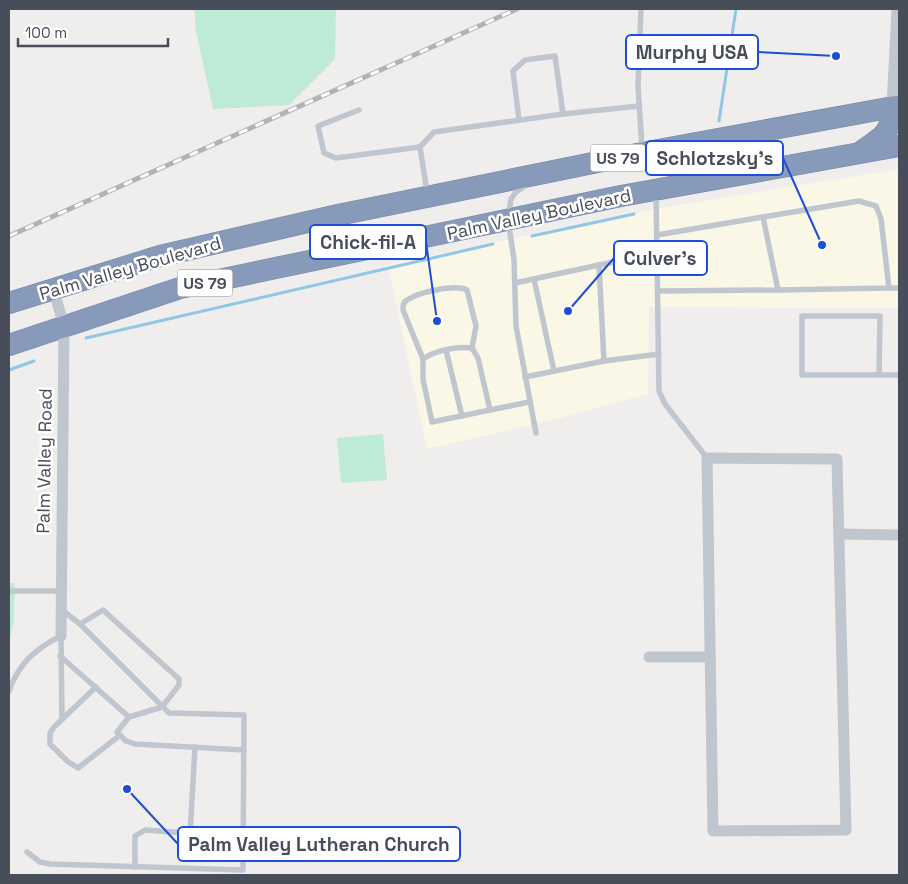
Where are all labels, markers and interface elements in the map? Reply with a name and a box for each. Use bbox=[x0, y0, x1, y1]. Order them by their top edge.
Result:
scale bar bbox=[18, 15, 168, 47]
text: 100 m bbox=[25, 23, 67, 42]
callout: Murphy USA bbox=[626, 35, 758, 69]
text: Murphy USA bbox=[636, 40, 748, 65]
callout: Schlotzsky's bbox=[646, 141, 783, 175]
road number: US 79 bbox=[590, 144, 646, 172]
text: Schlotzsky's bbox=[657, 146, 774, 171]
street label: Palm Valley Boulevard bbox=[445, 183, 633, 245]
callout: Chick-fil-A bbox=[310, 225, 426, 259]
text: Chick-fil-A bbox=[320, 230, 416, 255]
street label: Palm Valley Boulevard bbox=[37, 231, 223, 305]
callout: Culver's bbox=[614, 241, 707, 275]
text: Culver's bbox=[624, 246, 697, 271]
road number: US 79 bbox=[178, 270, 232, 296]
street label: Palm Valley Road bbox=[31, 388, 57, 534]
callout: Palm Valley Lutheran Church bbox=[178, 827, 460, 861]
text: Palm Valley Lutheran Church bbox=[188, 832, 450, 857]

